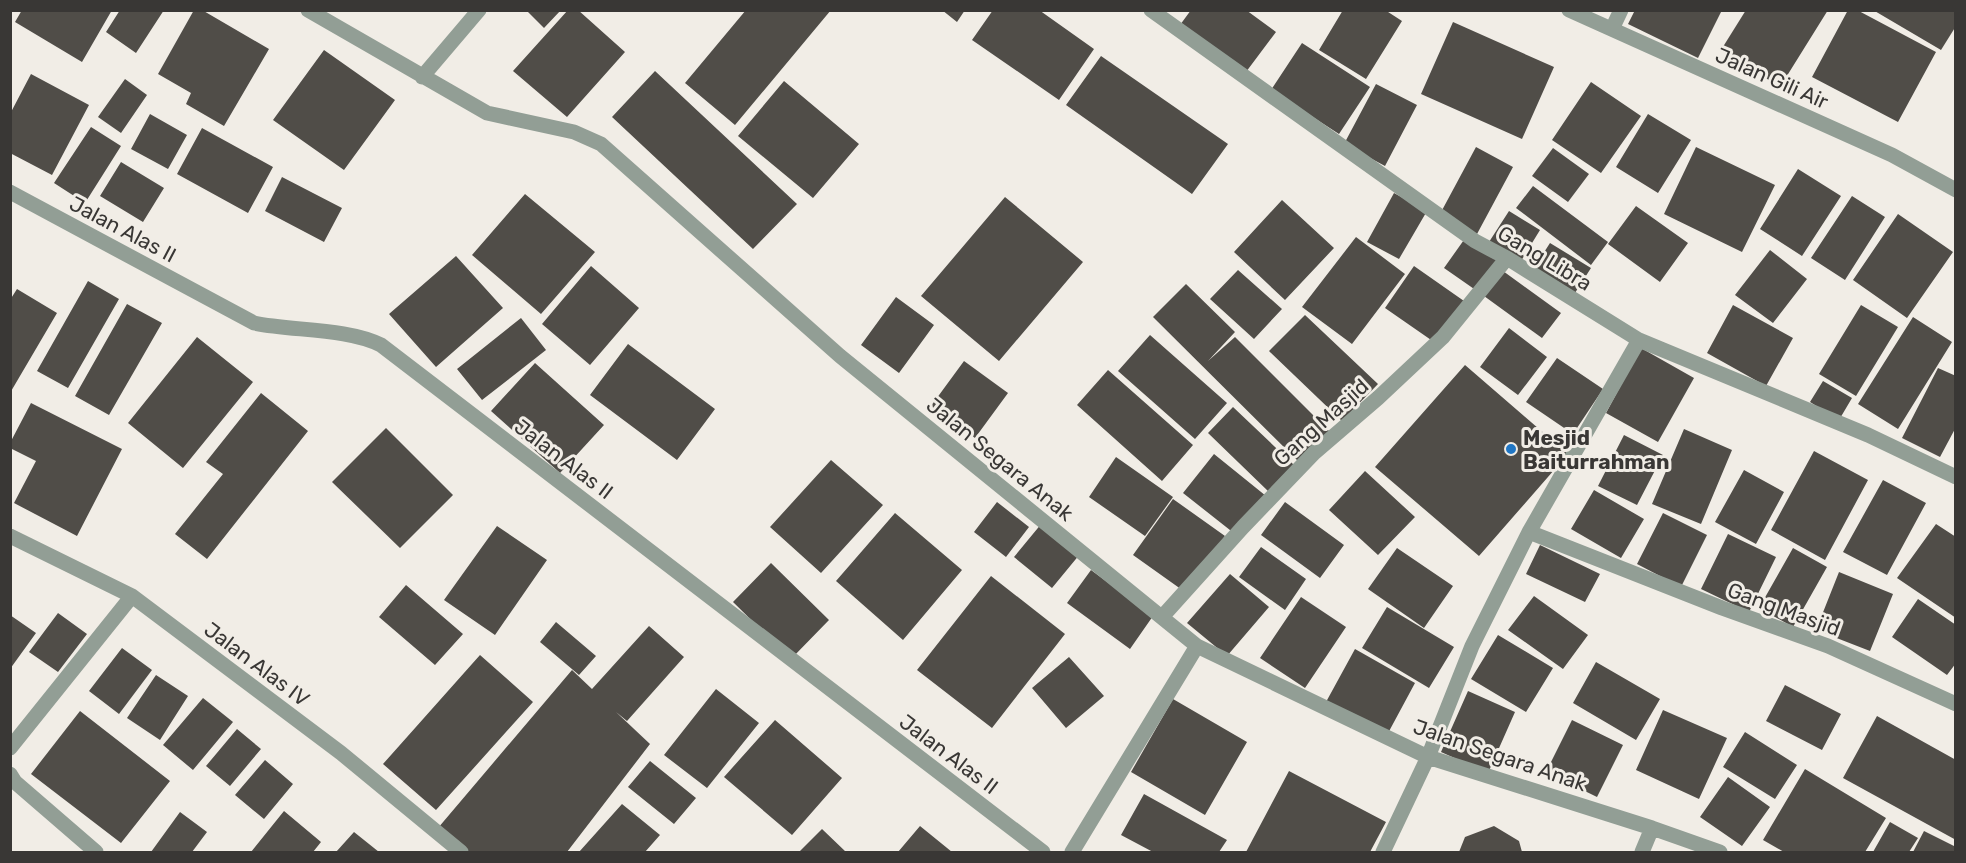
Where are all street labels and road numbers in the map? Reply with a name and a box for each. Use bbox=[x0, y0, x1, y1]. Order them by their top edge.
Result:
street label: Jalan Gili Air bbox=[1712, 42, 1832, 114]
street label: Jalan Alas II bbox=[66, 191, 180, 267]
street label: Gang Libra bbox=[1494, 220, 1596, 296]
street label: Gang Masjid bbox=[1269, 373, 1373, 471]
street label: Jalan Segara Anak bbox=[922, 392, 1079, 526]
street label: Jalan Alas II bbox=[510, 414, 618, 504]
street label: Gang Masjid bbox=[1724, 577, 1844, 641]
street label: Jalan Alas IV bbox=[200, 616, 315, 712]
street label: Jalan Alas II bbox=[895, 709, 1003, 799]
street label: Jalan Segara Anak bbox=[1410, 714, 1590, 796]

